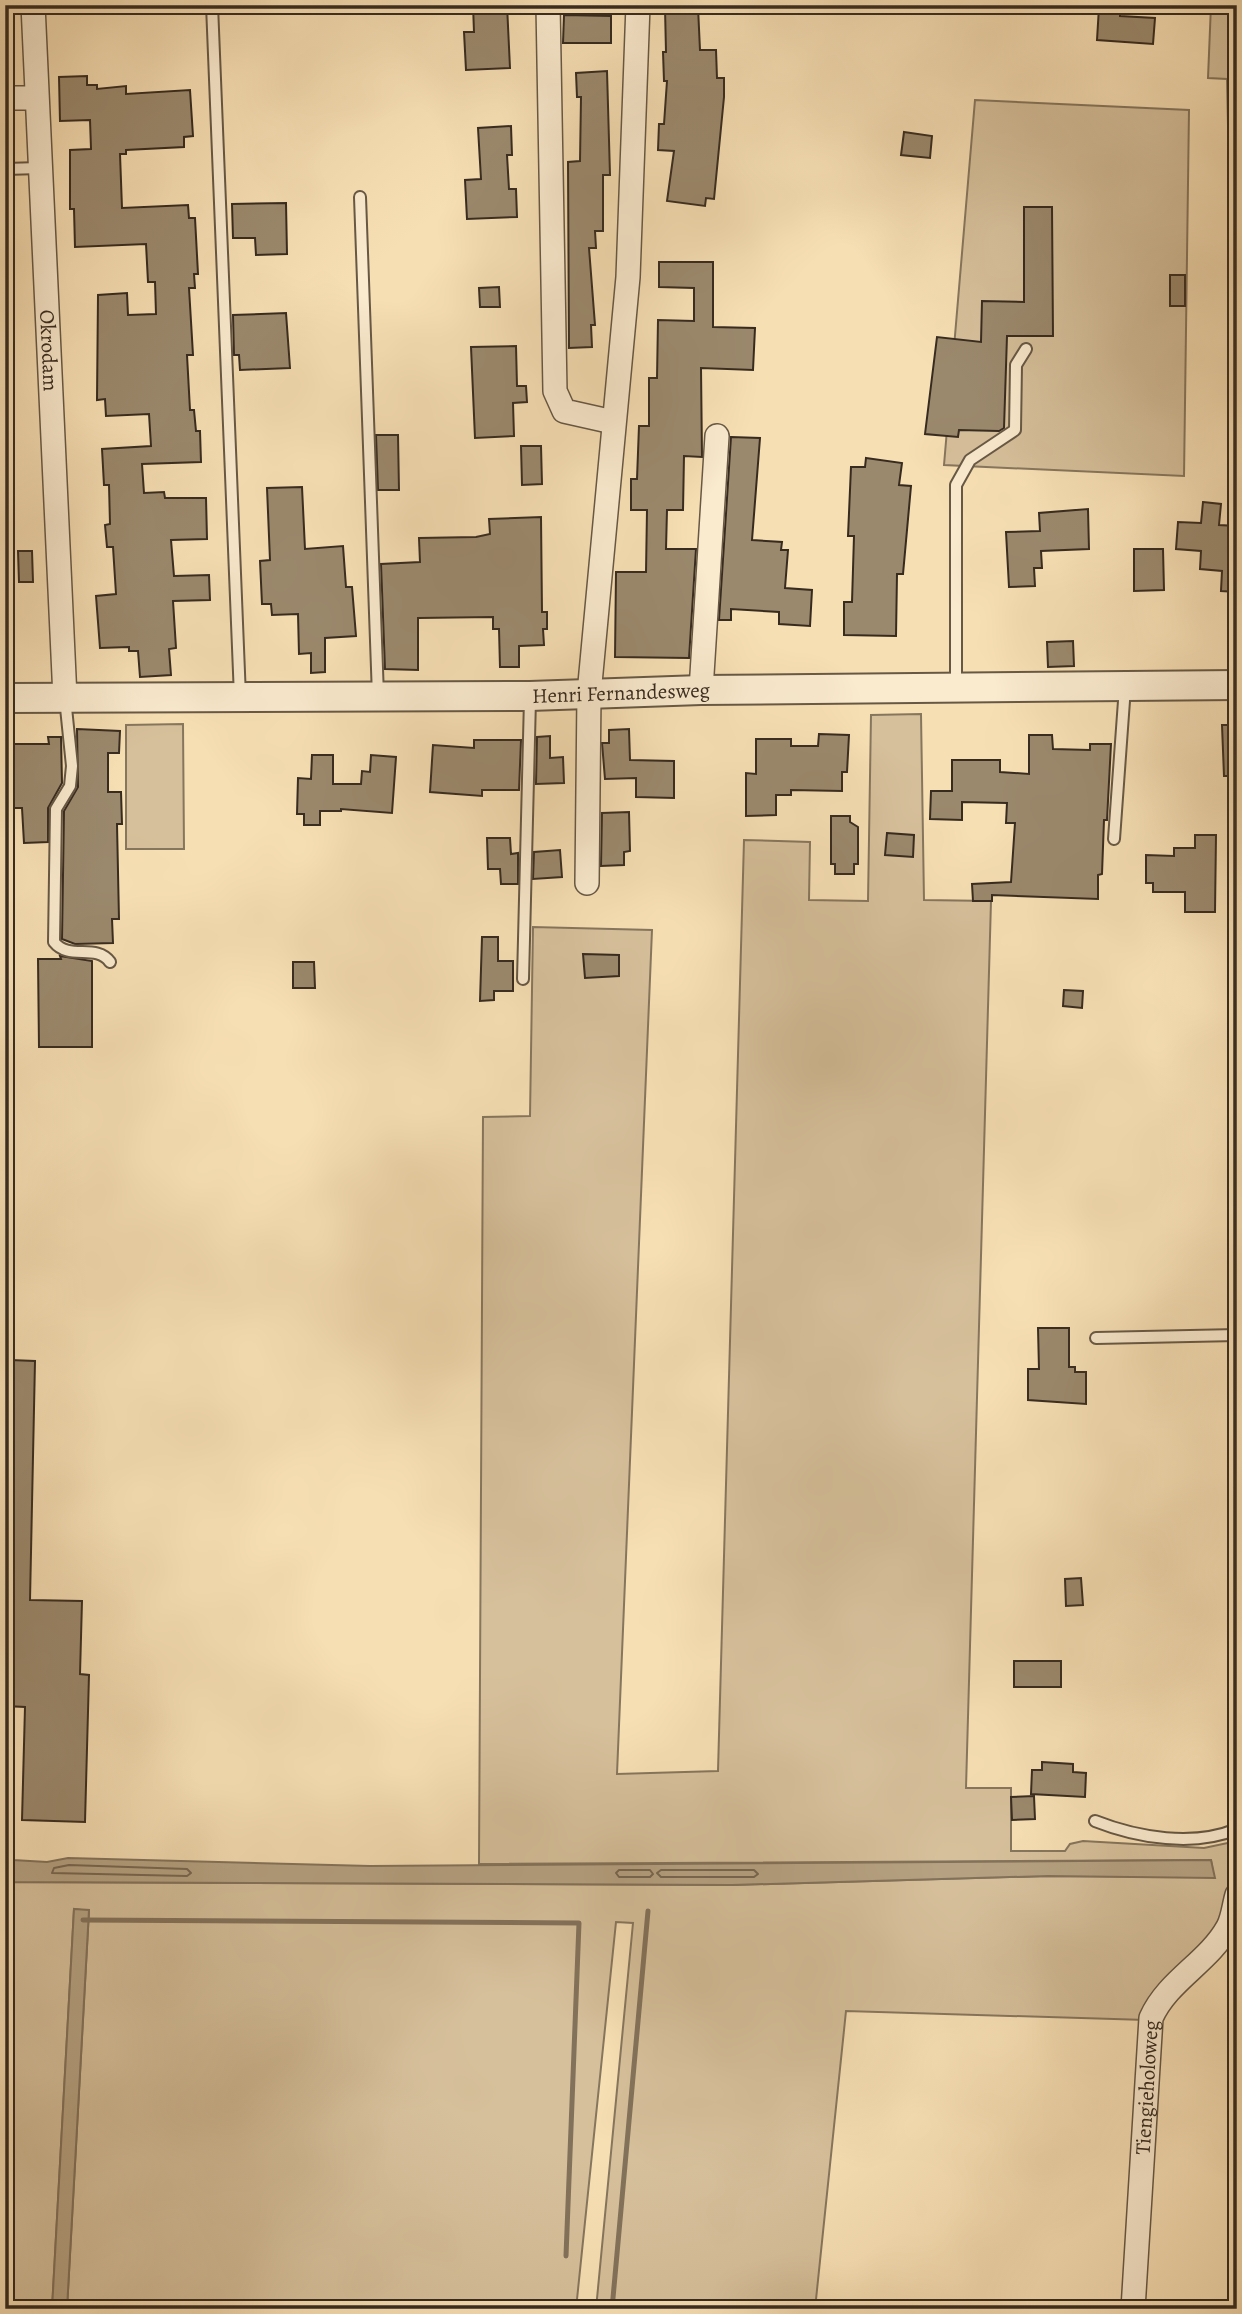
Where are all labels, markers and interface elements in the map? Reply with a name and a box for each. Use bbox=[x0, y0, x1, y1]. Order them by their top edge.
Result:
street label: Okrodam bbox=[33, 309, 65, 392]
street label: Henri Fernandesweg bbox=[532, 676, 710, 710]
street label: Tiengieholoweg bbox=[1129, 2019, 1165, 2156]

